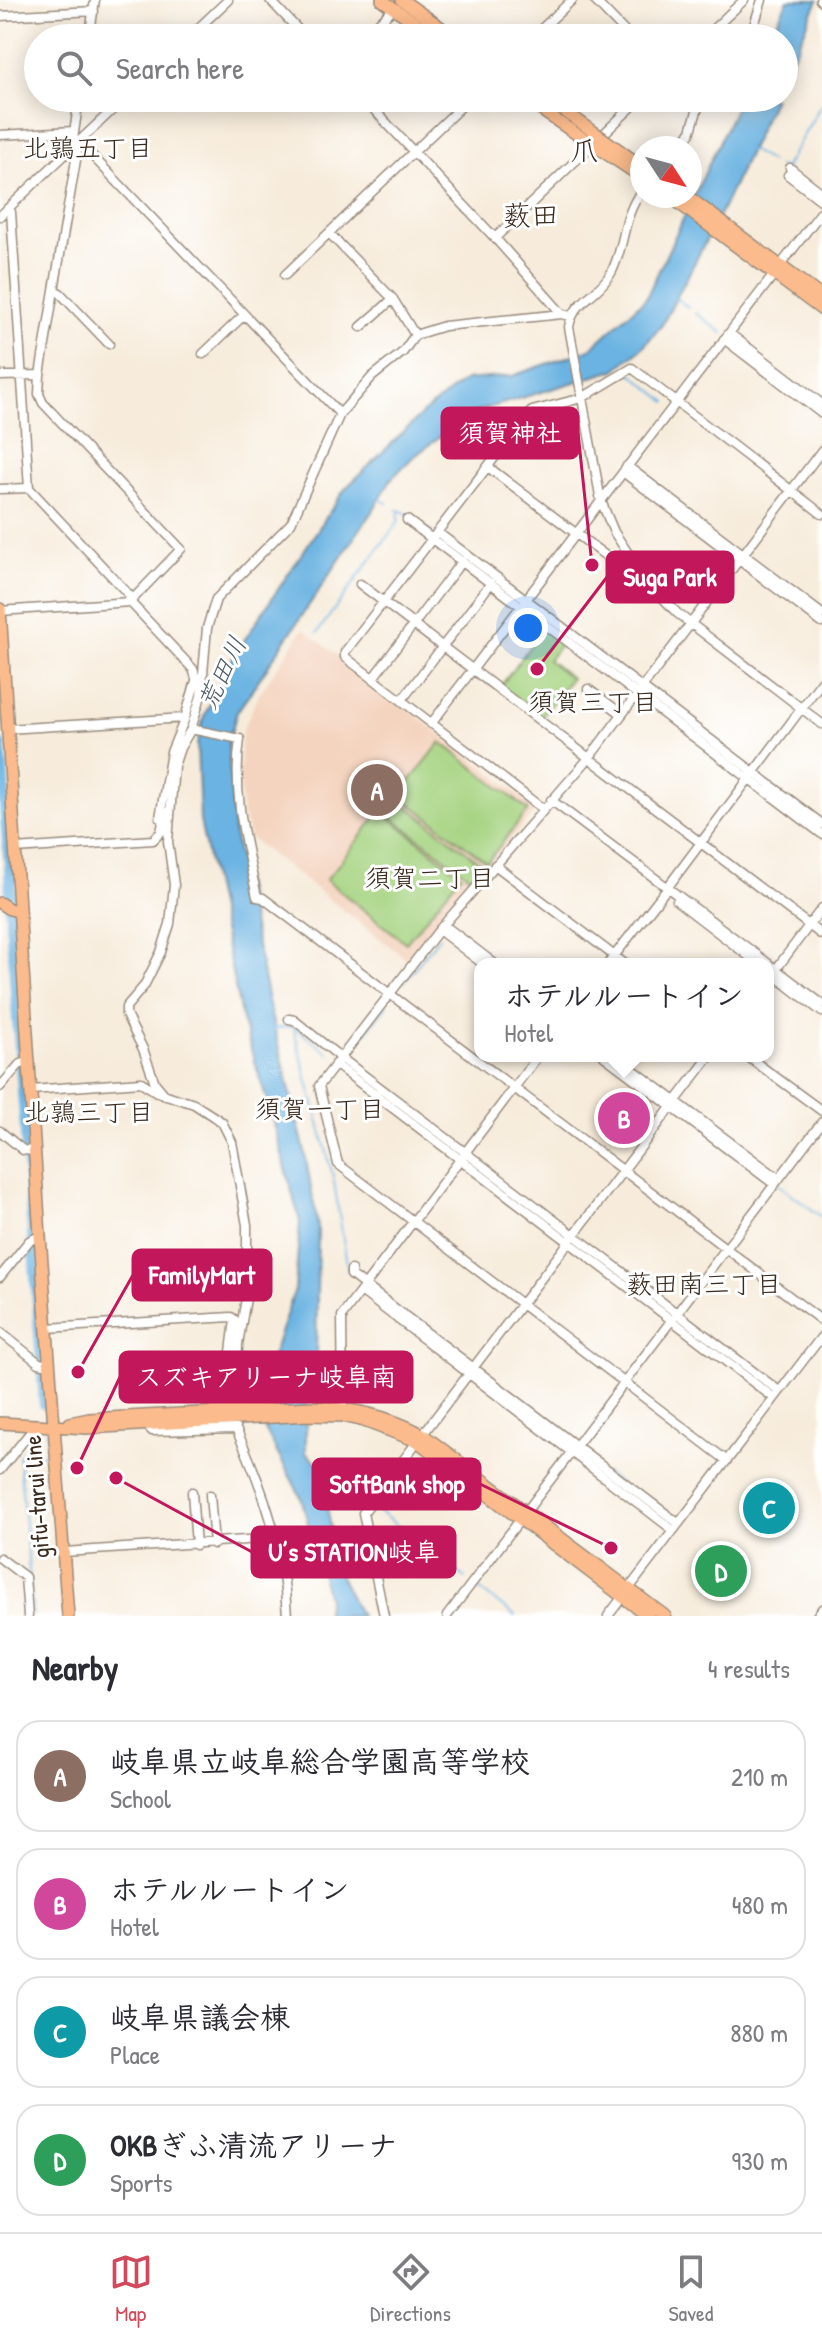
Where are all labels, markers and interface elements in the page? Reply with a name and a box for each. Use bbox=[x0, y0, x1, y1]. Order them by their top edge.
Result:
search box bbox=[24, 24, 798, 112]
icon: search bbox=[52, 46, 96, 90]
text: Search here bbox=[116, 48, 244, 88]
district label: 北鶉五丁目 bbox=[23, 130, 153, 165]
district label: 爪 bbox=[570, 131, 598, 169]
north arrow bbox=[630, 136, 702, 208]
district label: 薮田 bbox=[503, 196, 559, 234]
callout: 須賀神社 bbox=[442, 408, 578, 458]
text: 須賀神社 bbox=[458, 415, 562, 450]
callout: Suga Park bbox=[607, 552, 733, 602]
text: Suga Park bbox=[623, 559, 717, 595]
your location bbox=[508, 608, 548, 648]
water label: 荒田川 bbox=[189, 630, 254, 716]
district label: 須賀三丁目 bbox=[528, 684, 658, 719]
pin: A bbox=[351, 760, 403, 820]
district label: 須賀二丁目 bbox=[365, 860, 495, 895]
popup bbox=[474, 958, 774, 1062]
text: ホテルルートイン bbox=[504, 975, 744, 1015]
text: Hotel bbox=[504, 1015, 553, 1050]
pin: B bbox=[598, 1088, 650, 1148]
district label: 須賀一丁目 bbox=[255, 1091, 385, 1126]
district label: 北鶉三丁目 bbox=[24, 1094, 154, 1129]
callout: FamilyMart bbox=[133, 1250, 271, 1300]
text: FamilyMart bbox=[148, 1257, 256, 1293]
district label: 薮田南三丁目 bbox=[626, 1266, 782, 1301]
callout: スズキアリーナ岐阜南 bbox=[120, 1352, 412, 1402]
text: スズキアリーナ岐阜南 bbox=[135, 1359, 397, 1394]
street label: gifu-tarui line bbox=[16, 1434, 56, 1560]
callout: SoftBank shop bbox=[313, 1459, 480, 1509]
text: SoftBank shop bbox=[329, 1466, 465, 1502]
pin: C bbox=[743, 1478, 795, 1538]
callout: U’s STATION岐阜 bbox=[252, 1527, 455, 1577]
text: U’s STATION岐阜 bbox=[268, 1534, 440, 1569]
pin: D bbox=[695, 1541, 747, 1601]
text: Nearby bbox=[32, 1645, 118, 1691]
text: 4 results bbox=[708, 1651, 790, 1686]
text: 岐阜県立岐阜総合学園高等学校 bbox=[110, 1741, 530, 1781]
text: A bbox=[54, 1759, 66, 1794]
text: 210 m bbox=[731, 1759, 788, 1794]
text: School bbox=[110, 1781, 171, 1816]
text: ホテルルートイン bbox=[110, 1869, 349, 1909]
text: B bbox=[53, 1887, 67, 1922]
text: 480 m bbox=[732, 1887, 788, 1922]
text: Hotel bbox=[110, 1909, 159, 1944]
text: 岐阜県議会棟 bbox=[110, 1997, 290, 2037]
text: C bbox=[53, 2015, 67, 2050]
text: 880 m bbox=[730, 2015, 788, 2050]
text: Place bbox=[110, 2037, 160, 2072]
text: OKBぎふ清流アリーナ bbox=[110, 2125, 398, 2165]
text: D bbox=[54, 2143, 66, 2178]
text: 930 m bbox=[732, 2143, 788, 2178]
text: Sports bbox=[110, 2165, 173, 2200]
tab: Map bbox=[109, 2250, 153, 2328]
tab: Directions bbox=[370, 2250, 451, 2328]
tab: Saved bbox=[668, 2250, 713, 2328]

